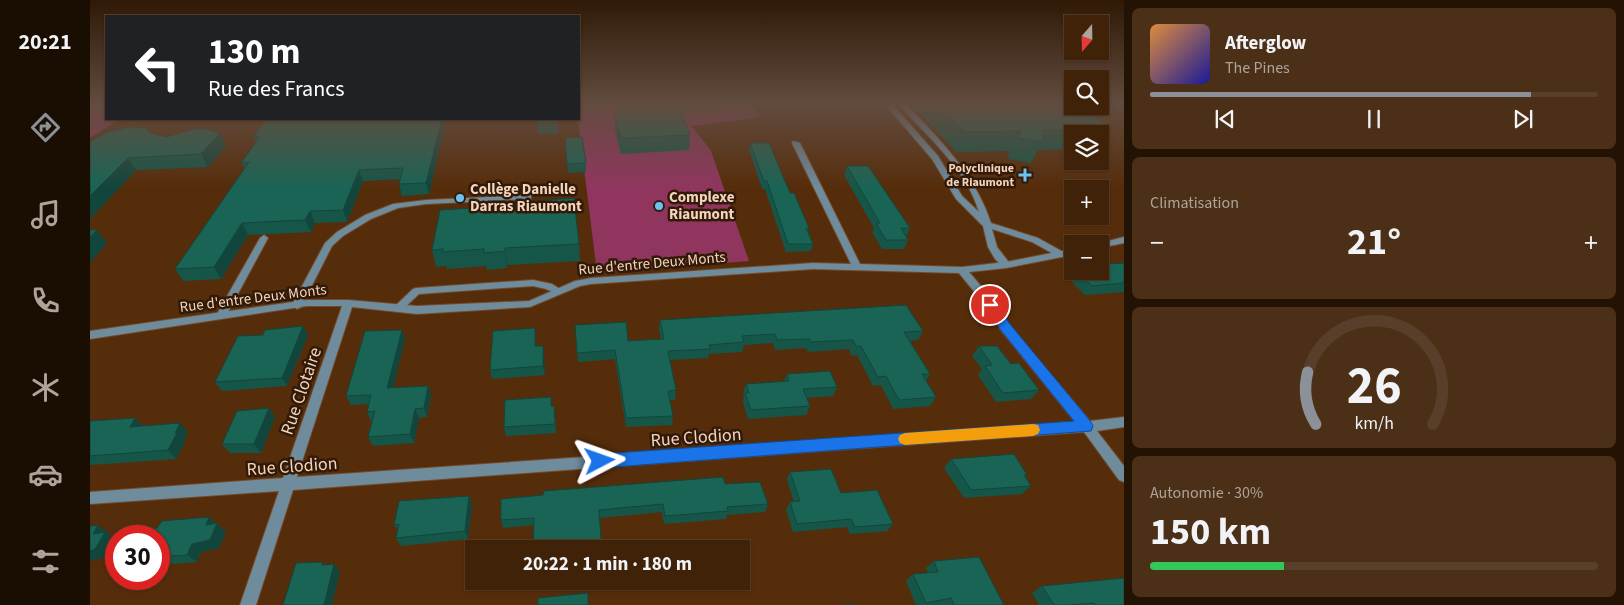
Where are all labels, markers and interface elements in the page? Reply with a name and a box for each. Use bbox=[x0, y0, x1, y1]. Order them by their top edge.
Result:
north arrow bbox=[1064, 15, 1109, 60]
map controls bbox=[1064, 15, 1109, 280]
text: 20:21 bbox=[18, 26, 72, 58]
text: 130 m bbox=[208, 27, 300, 77]
text: Afterglow bbox=[1225, 30, 1306, 57]
icon: left bbox=[125, 35, 190, 100]
text: The Pines bbox=[1225, 57, 1290, 79]
button: search bbox=[1064, 70, 1109, 115]
text: Rue des Francs bbox=[208, 73, 344, 105]
icon: previous bbox=[1211, 105, 1239, 133]
icon: pause bbox=[1360, 105, 1388, 133]
icon: next bbox=[1509, 105, 1537, 133]
icon: directions bbox=[28, 110, 63, 145]
button: layers bbox=[1064, 125, 1109, 170]
place label: Polyclinique de Riaumont bbox=[946, 160, 1014, 191]
marker: Polyclinique de Riaumont bbox=[1018, 168, 1032, 182]
place label: Collège Danielle Darras Riaumont bbox=[470, 179, 582, 217]
button: + bbox=[1064, 180, 1109, 225]
place label: Complexe Riaumont bbox=[669, 187, 735, 225]
marker: Collège Danielle Darras Riaumont bbox=[454, 192, 466, 204]
text: Climatisation bbox=[1150, 192, 1239, 214]
icon: music bbox=[28, 197, 63, 232]
marker: Complexe Riaumont bbox=[653, 200, 665, 212]
text: 21° bbox=[1347, 215, 1401, 269]
text: − bbox=[1150, 223, 1164, 263]
text: + bbox=[1584, 223, 1598, 263]
button: − bbox=[1064, 235, 1109, 280]
street label: Rue d'entre Deux Monts bbox=[577, 247, 727, 280]
street label: Rue d'entre Deux Monts bbox=[178, 279, 328, 318]
icon: phone bbox=[28, 283, 63, 318]
pin bbox=[969, 284, 1011, 326]
icon: arrive bbox=[976, 291, 1004, 319]
street label: Rue Clotaire bbox=[275, 344, 328, 438]
text: 26 bbox=[1347, 350, 1401, 424]
icon: climate bbox=[28, 370, 63, 405]
text: km/h bbox=[1354, 411, 1394, 436]
street label: Rue Clodion bbox=[650, 422, 742, 453]
position arrow bbox=[573, 434, 625, 486]
street label: Rue Clodion bbox=[246, 451, 338, 482]
icon: car bbox=[28, 457, 63, 492]
text: Autonomie · 30% bbox=[1150, 482, 1263, 504]
text: 150 km bbox=[1150, 505, 1271, 559]
speed limit sign: 30 bbox=[105, 525, 170, 590]
icon: filters bbox=[28, 544, 63, 579]
text: 20:22 · 1 min · 180 m bbox=[523, 551, 692, 578]

